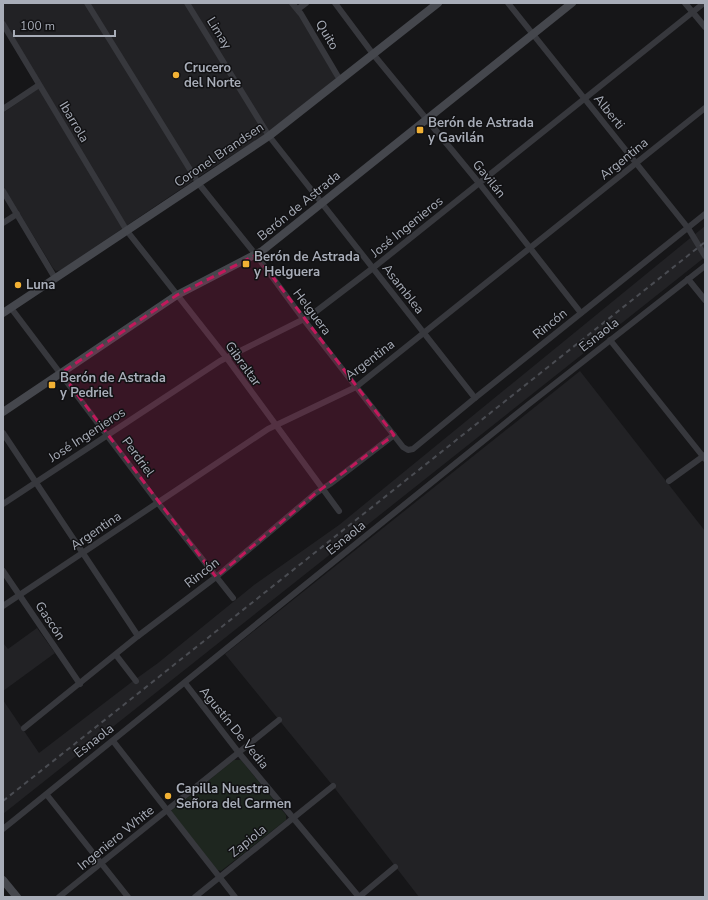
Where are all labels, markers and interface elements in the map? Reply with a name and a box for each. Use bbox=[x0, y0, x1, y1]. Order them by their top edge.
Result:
scale bar bbox=[14, 12, 115, 38]
street label: Limay bbox=[202, 14, 236, 53]
street label: Quito bbox=[311, 17, 343, 53]
text: 100 m bbox=[20, 18, 55, 34]
place label: Crucero del Norte bbox=[184, 59, 241, 92]
marker: Crucero del Norte bbox=[171, 70, 181, 80]
street label: Alberti bbox=[589, 91, 629, 133]
street label: Ibarrola bbox=[55, 98, 93, 146]
place label: Berón de Astrada y Gavilán bbox=[427, 114, 534, 147]
street label: Coronel Brandsen bbox=[171, 118, 267, 192]
marker: Berón de Astrada y Gavilán bbox=[415, 125, 425, 135]
street label: Argentina bbox=[596, 134, 652, 184]
street label: Gavilán bbox=[468, 156, 510, 202]
street label: Berón de Astrada bbox=[254, 167, 344, 245]
street label: José Ingenieros bbox=[366, 192, 447, 262]
place label: Berón de Astrada y Helguera bbox=[253, 248, 360, 281]
marker: Berón de Astrada y Helguera bbox=[241, 259, 251, 269]
street label: Asamblea bbox=[378, 260, 428, 318]
place label: Luna bbox=[26, 276, 55, 294]
marker: Luna bbox=[13, 280, 23, 290]
street label: Helguera bbox=[289, 285, 335, 339]
street label: Rincón bbox=[529, 305, 571, 343]
street label: Esnaola bbox=[575, 314, 623, 356]
street label: Argentina bbox=[341, 335, 399, 385]
street label: Gibraltar bbox=[221, 338, 266, 390]
place label: Berón de Astrada y Pedriel bbox=[59, 369, 166, 402]
marker: Berón de Astrada y Pedriel bbox=[47, 380, 57, 390]
street label: José Ingenieros bbox=[44, 403, 129, 467]
street label: Perdriel bbox=[117, 433, 159, 481]
street label: Argentina bbox=[67, 507, 125, 555]
street label: Esnaola bbox=[322, 517, 370, 559]
street label: Rincón bbox=[181, 554, 223, 592]
street label: Gascón bbox=[30, 598, 70, 644]
street label: Agustín De Vedia bbox=[195, 683, 273, 773]
street label: Esnaola bbox=[70, 720, 118, 762]
place label: Capilla Nuestra Señora del Carmen bbox=[176, 780, 291, 813]
marker: Capilla Nuestra Señora del Carmen bbox=[163, 791, 173, 801]
street label: Ingeniero White bbox=[74, 801, 158, 875]
street label: Zapiola bbox=[226, 820, 270, 862]

